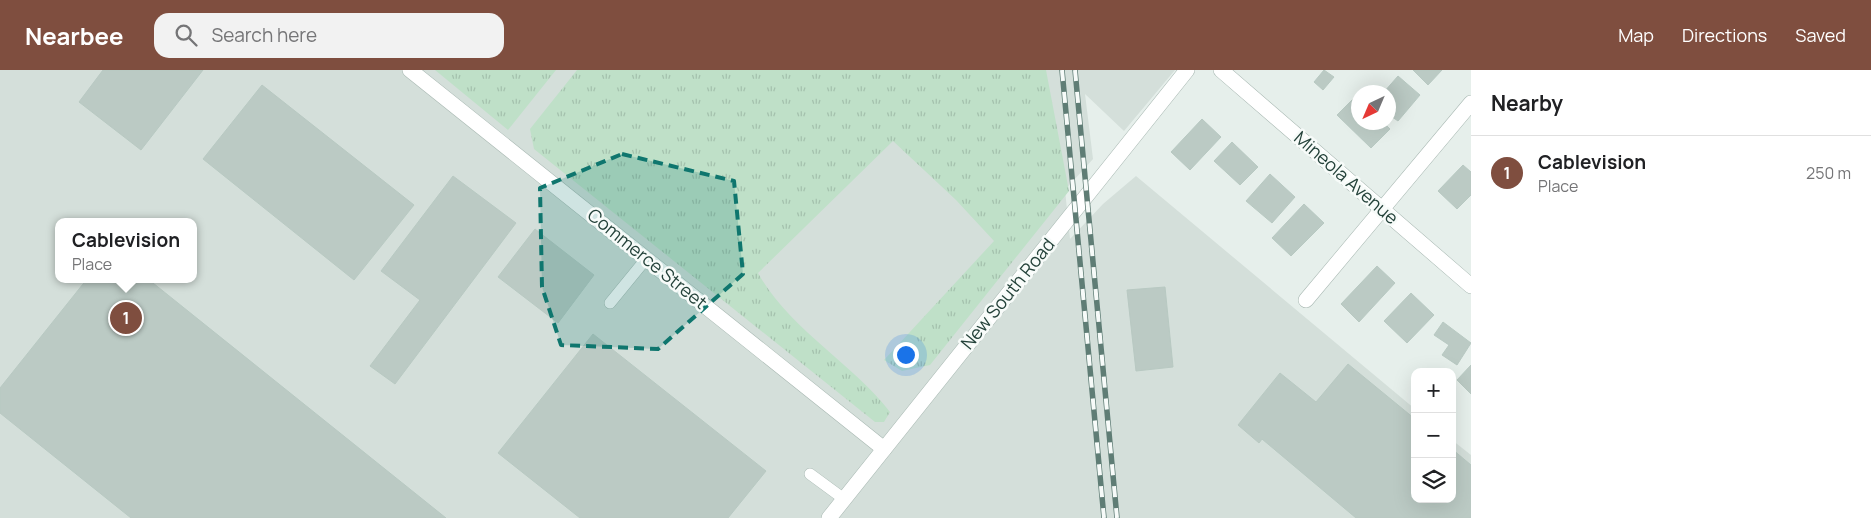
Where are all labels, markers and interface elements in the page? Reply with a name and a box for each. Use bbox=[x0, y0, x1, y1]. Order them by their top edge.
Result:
search box bbox=[154, 13, 504, 58]
text: Nearbee bbox=[25, 19, 124, 52]
icon: search bbox=[172, 21, 200, 49]
text: Search here bbox=[212, 22, 317, 48]
text: Map bbox=[1618, 23, 1654, 47]
text: Directions bbox=[1682, 23, 1767, 47]
text: Saved bbox=[1795, 23, 1846, 47]
north arrow bbox=[1351, 85, 1396, 130]
text: Nearby bbox=[1491, 89, 1563, 117]
street label: Mineola Avenue bbox=[1290, 125, 1404, 229]
text: Cablevision bbox=[1538, 149, 1646, 175]
text: 1 bbox=[1503, 162, 1511, 184]
text: 250 m bbox=[1806, 162, 1851, 184]
text: Place bbox=[1538, 175, 1578, 197]
street label: Commerce Street bbox=[583, 202, 713, 314]
popup bbox=[55, 218, 197, 283]
text: Cablevision bbox=[72, 227, 180, 253]
street label: New South Road bbox=[955, 233, 1059, 354]
text: Place bbox=[72, 253, 112, 275]
pin: 1 bbox=[110, 299, 142, 337]
your location bbox=[893, 342, 919, 368]
map controls bbox=[1411, 368, 1456, 503]
button: + bbox=[1411, 368, 1456, 413]
button: − bbox=[1411, 413, 1456, 458]
button: layers bbox=[1411, 458, 1456, 503]

